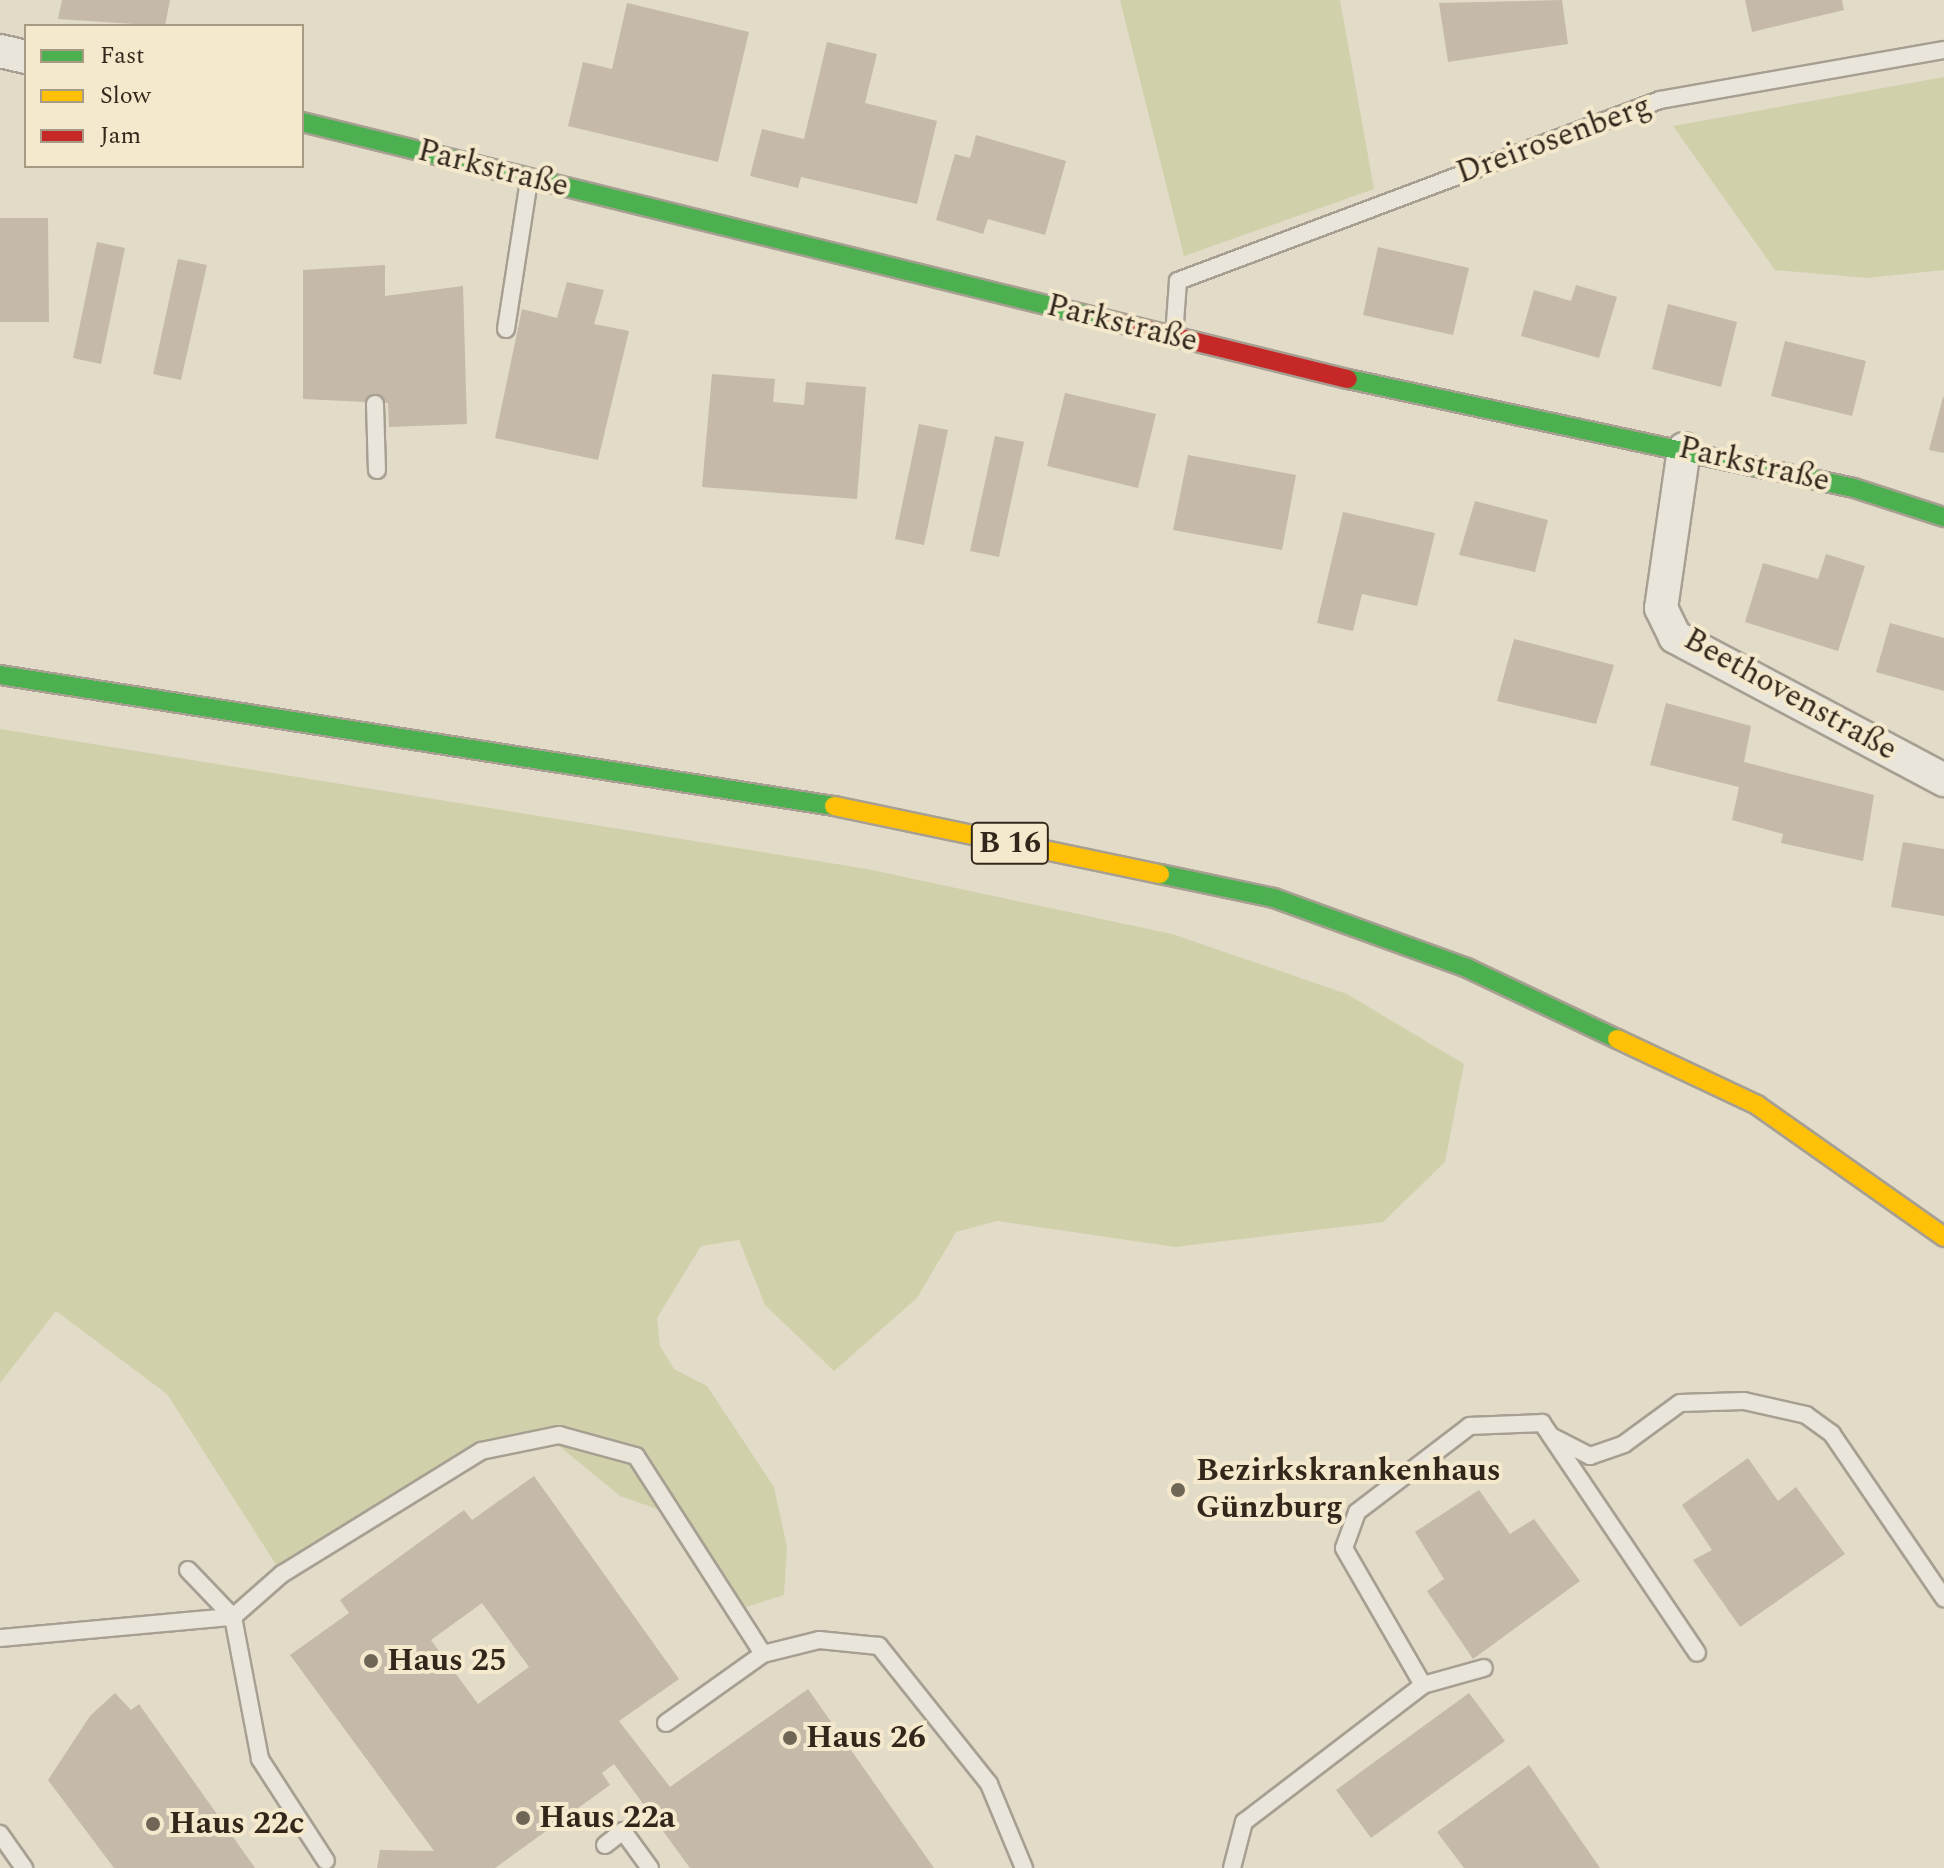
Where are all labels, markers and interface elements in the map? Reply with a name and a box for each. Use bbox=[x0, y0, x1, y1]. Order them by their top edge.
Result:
legend bbox=[24, 24, 304, 168]
text: Fast bbox=[100, 38, 145, 74]
text: Slow bbox=[100, 78, 151, 114]
street label: Dreirosenberg bbox=[1451, 87, 1657, 193]
text: Jam bbox=[100, 118, 141, 154]
street label: Parkstraße bbox=[414, 132, 572, 206]
street label: Parkstraße bbox=[1043, 287, 1201, 361]
street label: Parkstraße bbox=[1675, 429, 1833, 501]
street label: Beethovenstraße bbox=[1677, 621, 1903, 769]
road number: B 16 bbox=[970, 817, 1050, 869]
place label: Bezirkskrankenhaus Günzburg bbox=[1196, 1453, 1501, 1528]
marker: Bezirkskrankenhaus Günzburg bbox=[1167, 1479, 1189, 1501]
place label: Haus 25 bbox=[387, 1642, 507, 1680]
marker: Haus 25 bbox=[362, 1652, 380, 1670]
place label: Haus 26 bbox=[806, 1719, 926, 1757]
marker: Haus 26 bbox=[781, 1729, 799, 1747]
place label: Haus 22a bbox=[539, 1799, 675, 1837]
place label: Haus 22c bbox=[169, 1805, 304, 1843]
marker: Haus 22a bbox=[514, 1809, 532, 1827]
marker: Haus 22c bbox=[144, 1815, 162, 1833]

